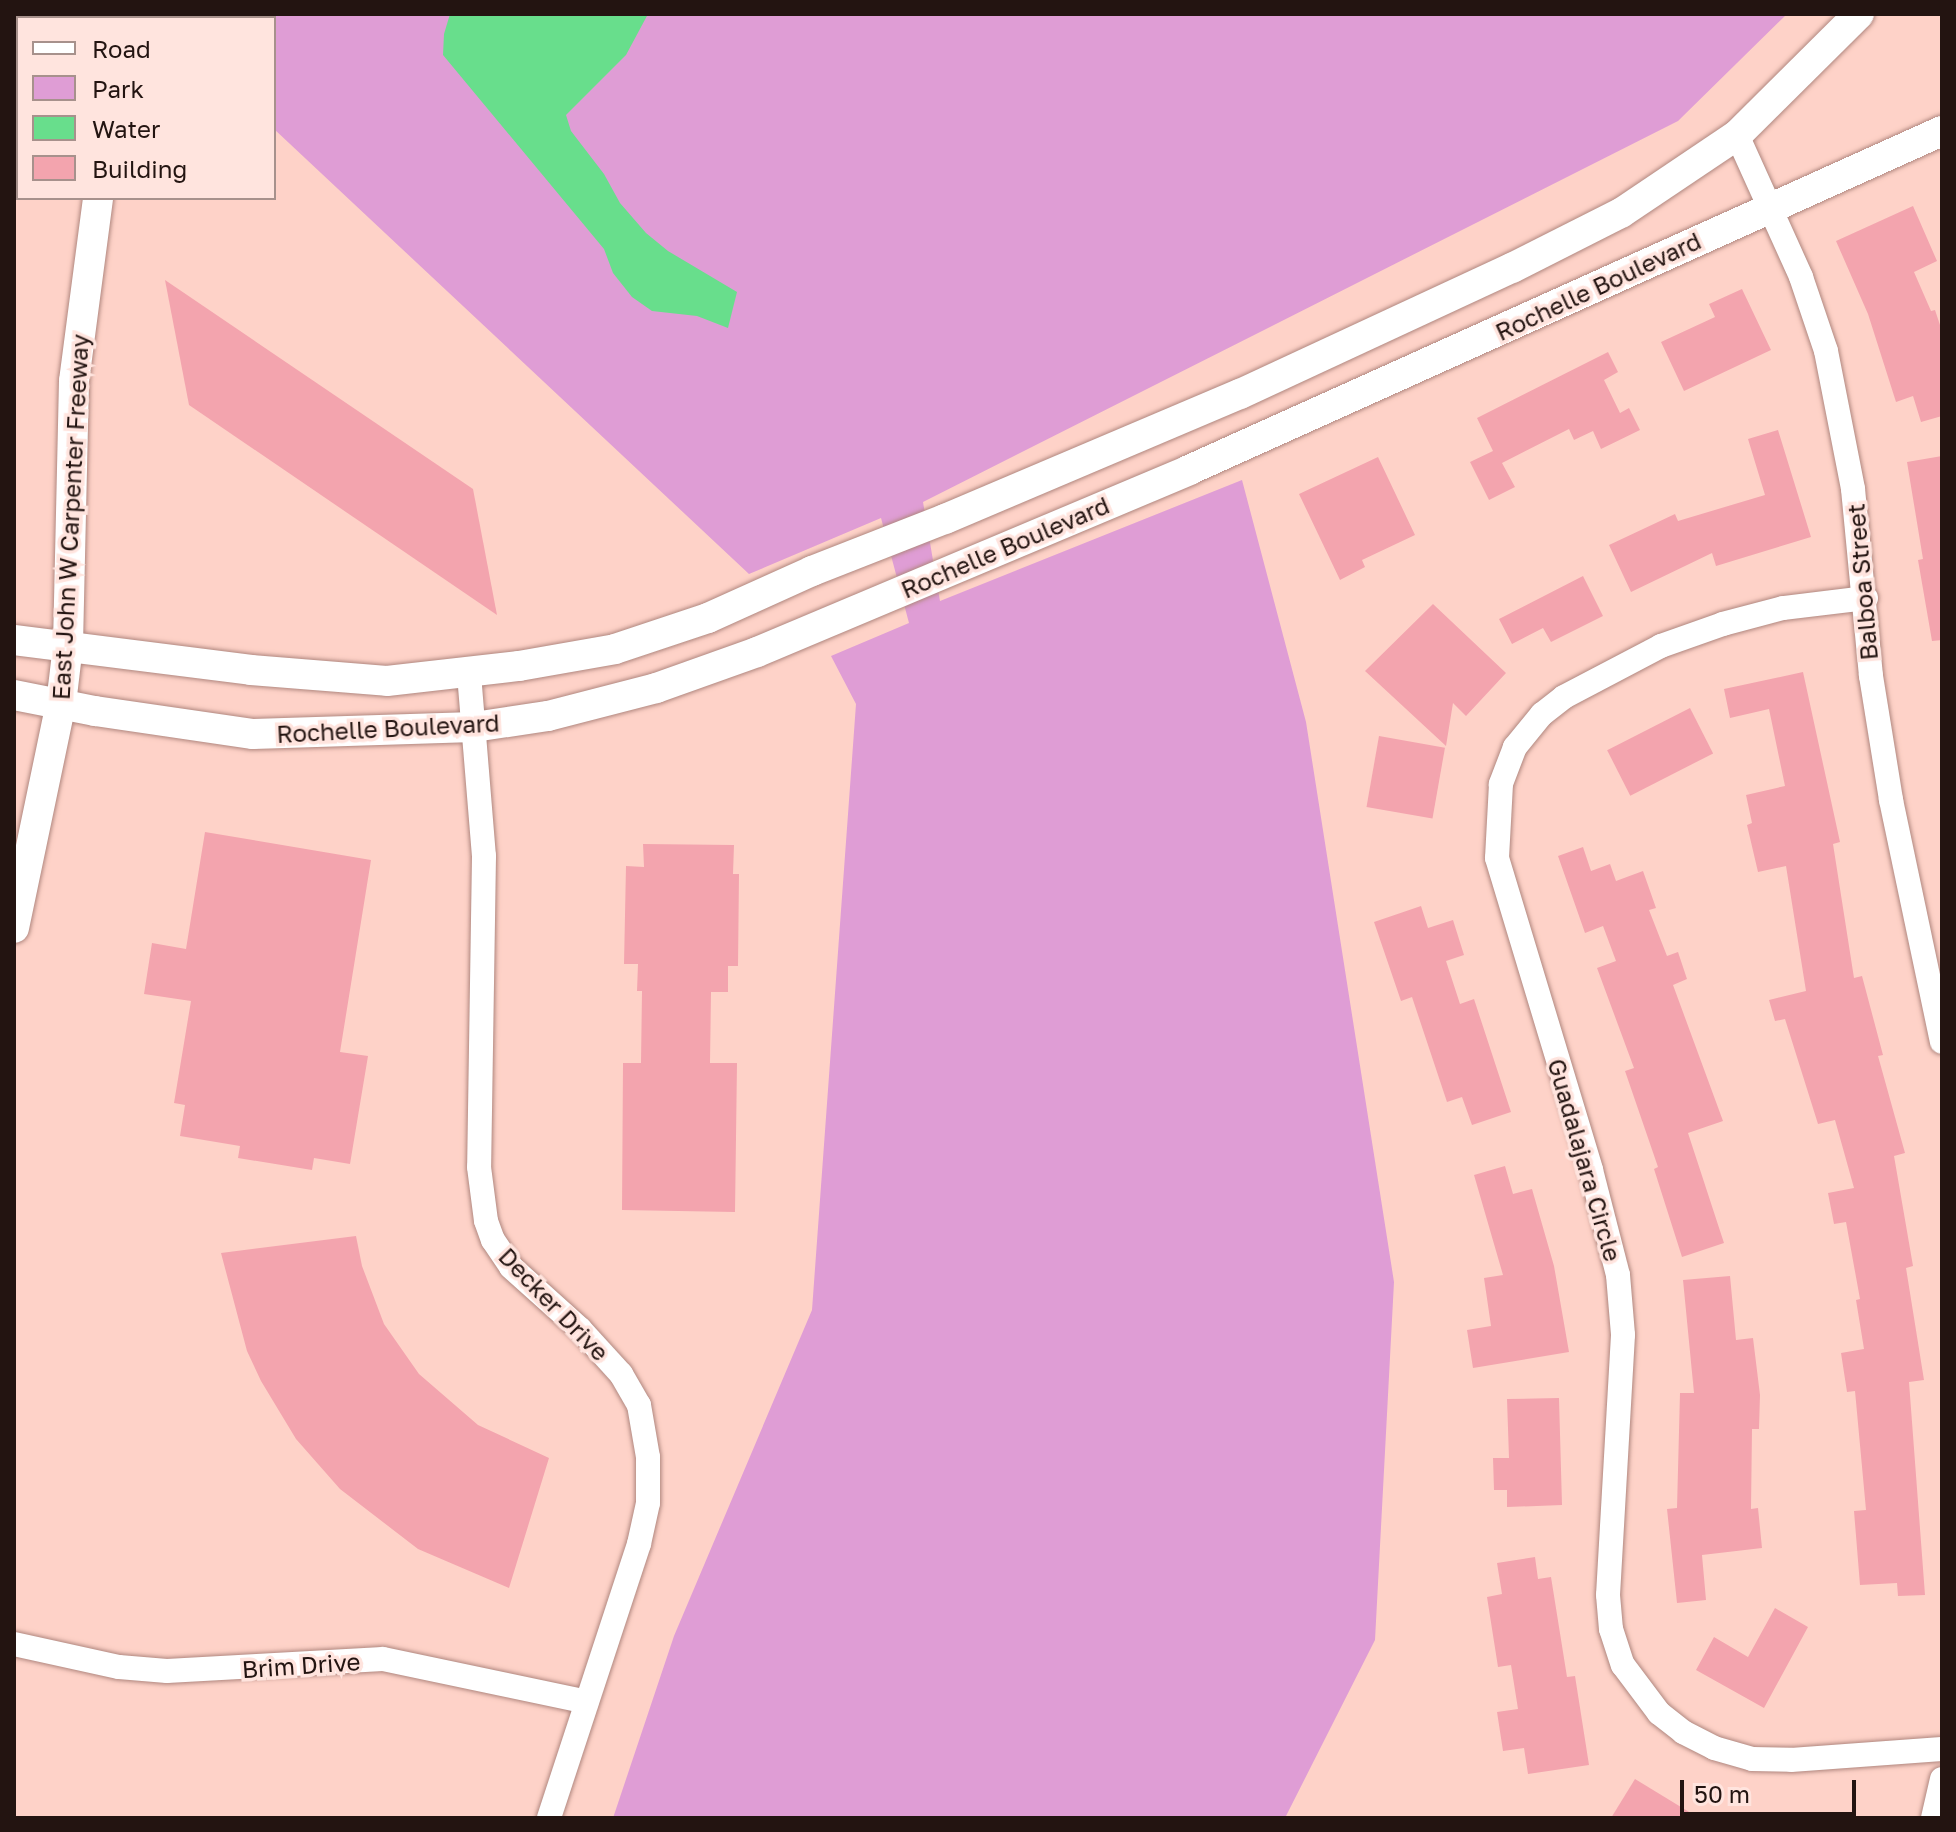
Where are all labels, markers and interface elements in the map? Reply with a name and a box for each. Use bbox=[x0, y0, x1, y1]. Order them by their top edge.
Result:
legend bbox=[16, 16, 276, 200]
text: Road bbox=[92, 34, 151, 63]
text: Park bbox=[92, 74, 144, 103]
text: Water bbox=[92, 114, 160, 143]
text: Building bbox=[92, 154, 187, 183]
street label: Rochelle Boulevard bbox=[1491, 226, 1705, 346]
street label: East John W Carpenter Freeway bbox=[46, 333, 94, 701]
street label: Rochelle Boulevard bbox=[897, 490, 1113, 604]
street label: Balboa Street bbox=[1841, 503, 1883, 661]
street label: Rochelle Boulevard bbox=[276, 708, 500, 748]
street label: Guadalajara Circle bbox=[1542, 1055, 1628, 1265]
street label: Decker Drive bbox=[493, 1242, 615, 1366]
street label: Brim Drive bbox=[241, 1646, 361, 1684]
scale bar bbox=[1684, 1764, 1860, 1814]
text: 50 m bbox=[1694, 1779, 1750, 1808]

